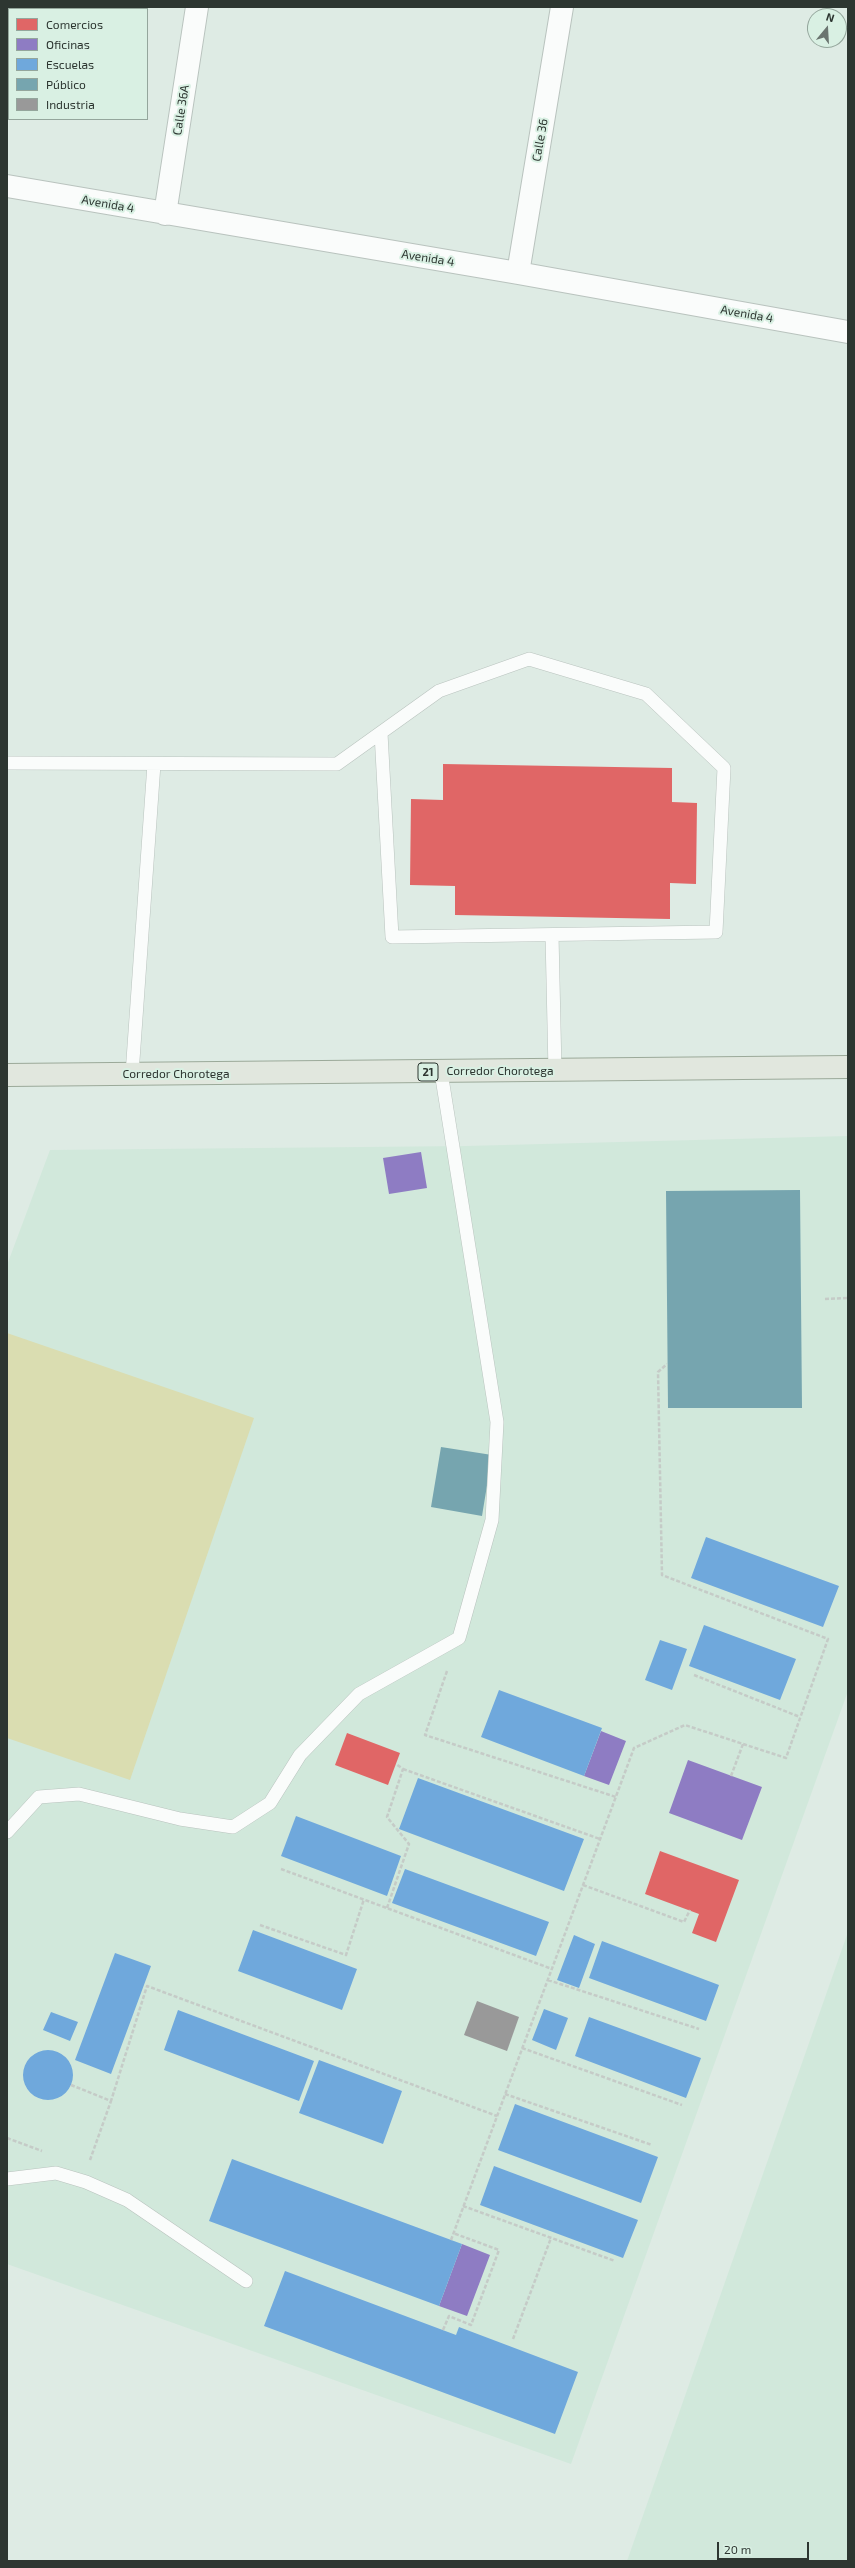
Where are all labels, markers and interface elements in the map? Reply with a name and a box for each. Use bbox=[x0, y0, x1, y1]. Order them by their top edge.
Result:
legend bbox=[8, 8, 148, 120]
north arrow bbox=[807, 8, 847, 48]
text: N bbox=[825, 10, 836, 24]
text: Comercios bbox=[46, 17, 103, 31]
text: Oficinas bbox=[46, 37, 90, 51]
text: Escuelas bbox=[46, 57, 94, 71]
text: Público bbox=[46, 77, 86, 91]
street label: Calle 36A bbox=[170, 84, 192, 136]
text: Industria bbox=[46, 97, 95, 111]
street label: Calle 36 bbox=[529, 117, 551, 163]
street label: Avenida 4 bbox=[80, 192, 136, 216]
street label: Avenida 4 bbox=[400, 247, 456, 269]
street label: Avenida 4 bbox=[719, 302, 775, 326]
road number: 21 bbox=[418, 1063, 438, 1081]
street label: Corredor Chorotega bbox=[446, 1064, 554, 1078]
street label: Corredor Chorotega bbox=[122, 1067, 230, 1081]
scale bar bbox=[719, 2534, 811, 2560]
text: 20 m bbox=[724, 2542, 751, 2556]

